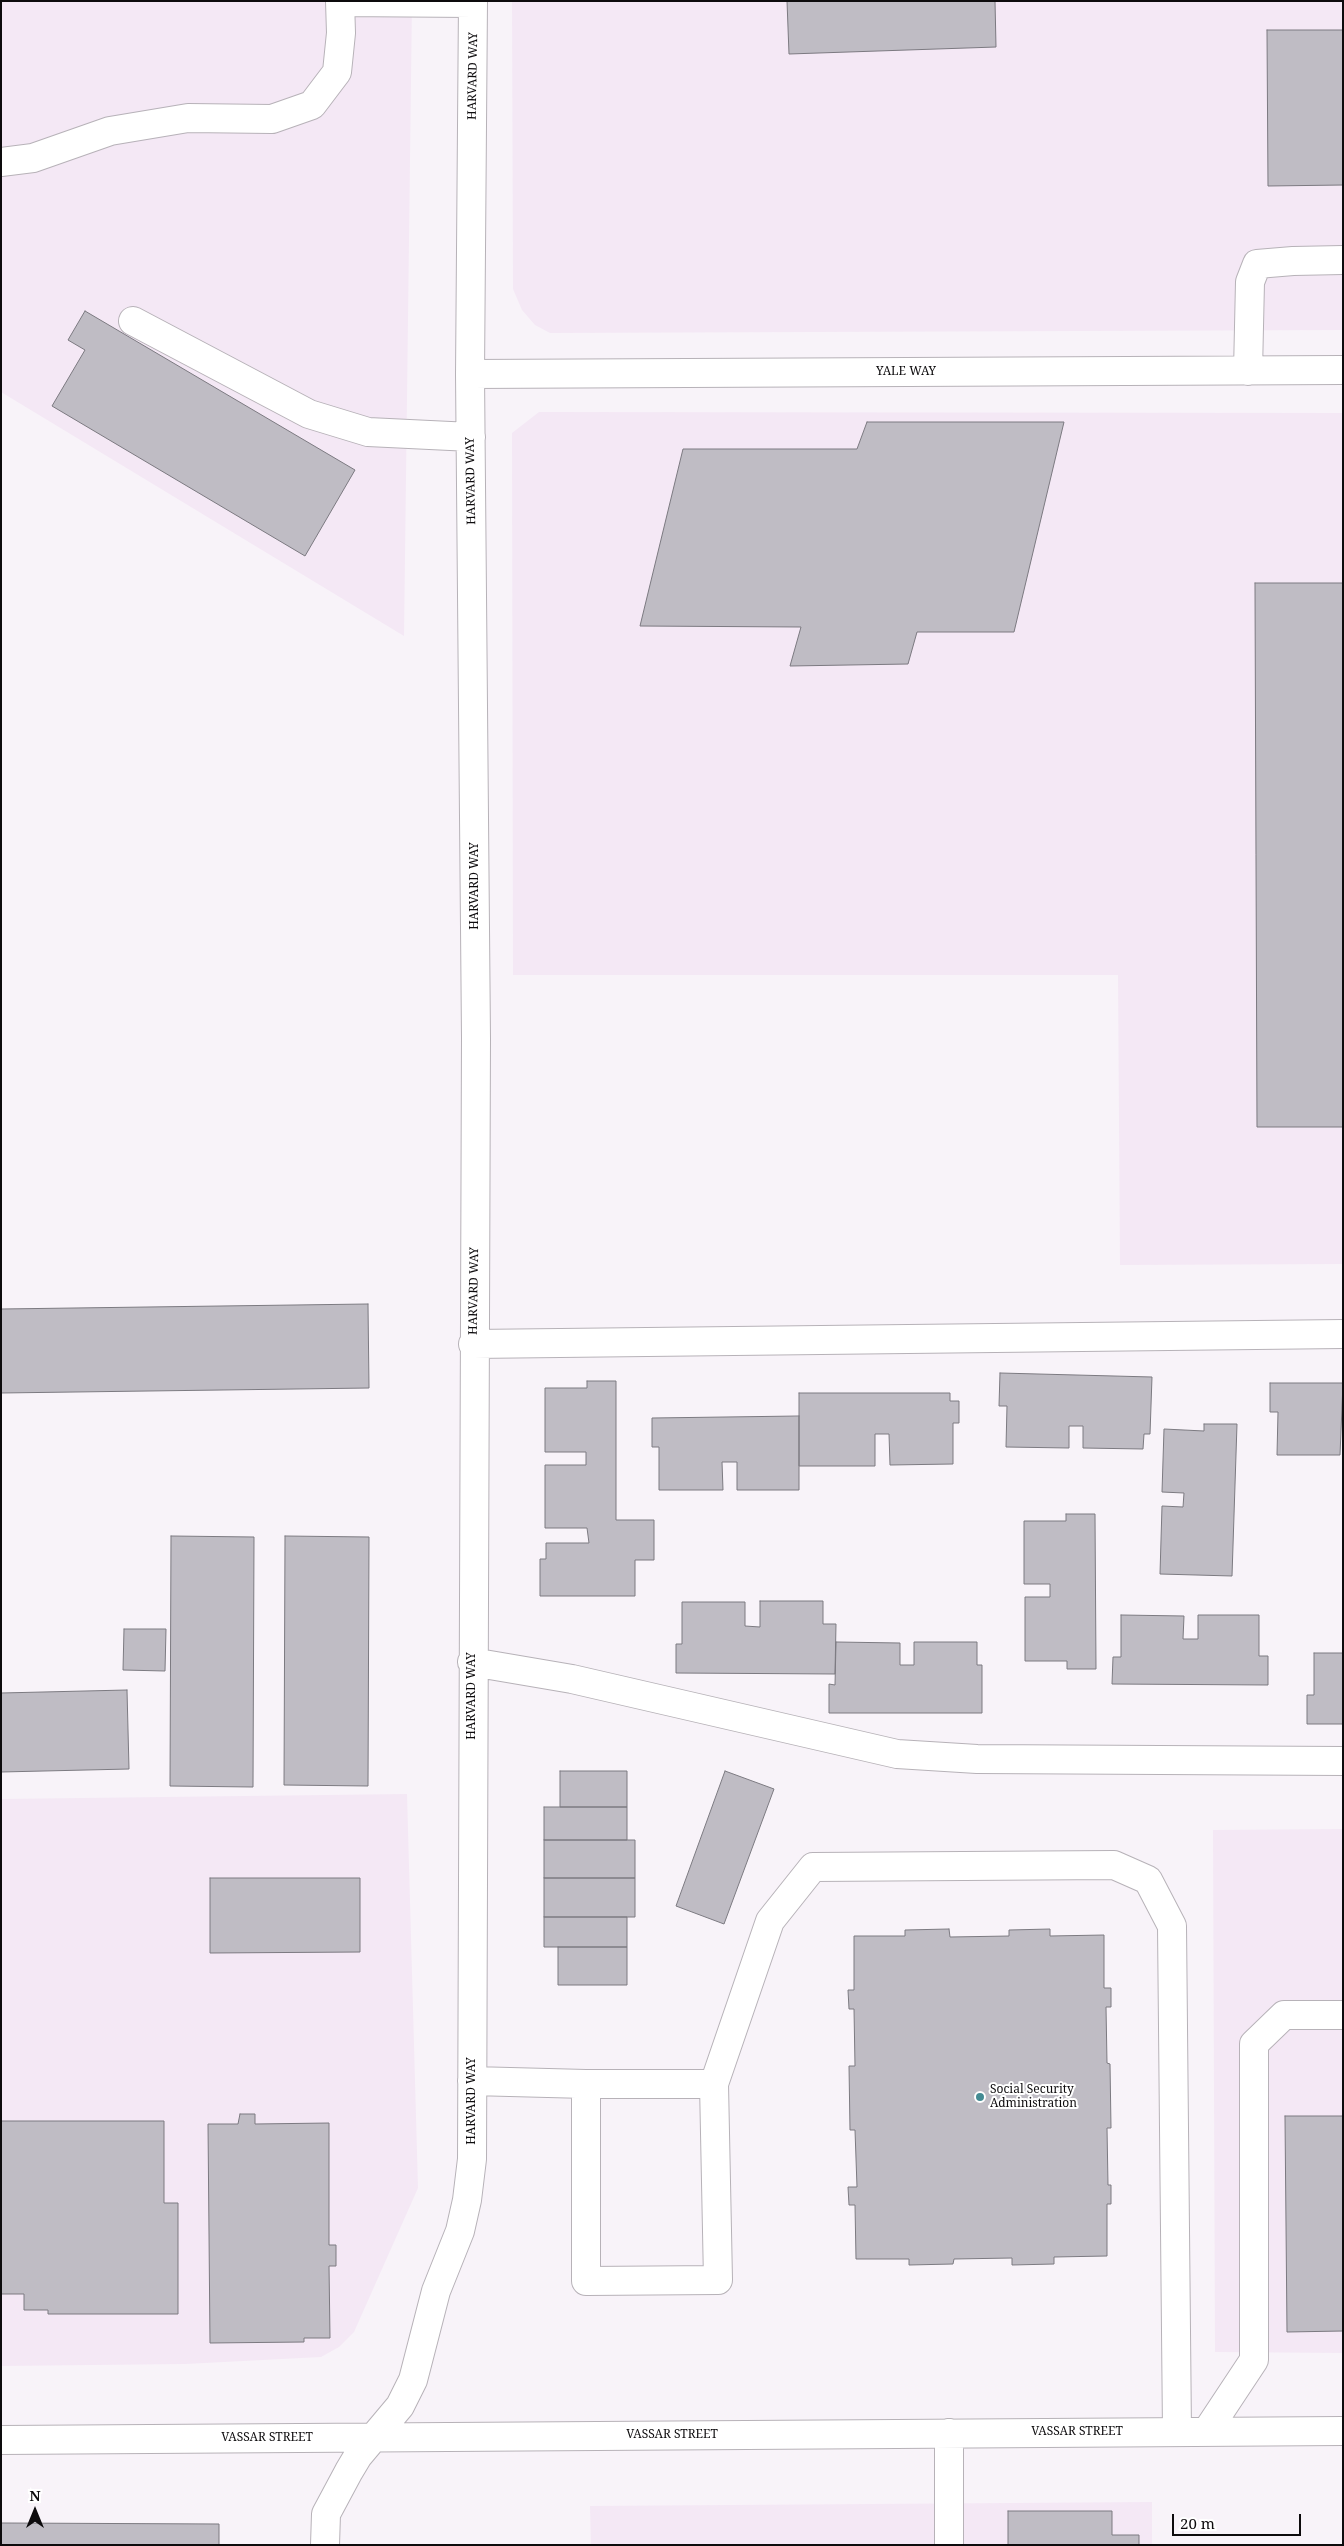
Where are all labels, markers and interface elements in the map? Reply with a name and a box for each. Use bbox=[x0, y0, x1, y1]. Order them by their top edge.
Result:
street label: HARVARD WAY bbox=[465, 32, 481, 120]
street label: YALE WAY bbox=[876, 365, 936, 379]
street label: HARVARD WAY bbox=[463, 437, 479, 525]
street label: HARVARD WAY bbox=[468, 842, 482, 930]
street label: HARVARD WAY bbox=[466, 1247, 482, 1335]
street label: HARVARD WAY bbox=[465, 1652, 479, 1740]
street label: HARVARD WAY bbox=[465, 2057, 479, 2145]
place label: Social Security Administration bbox=[990, 2083, 1077, 2111]
marker: Social Security Administration bbox=[974, 2091, 986, 2103]
street label: VASSAR STREET bbox=[1031, 2425, 1123, 2439]
street label: VASSAR STREET bbox=[626, 2428, 718, 2442]
street label: VASSAR STREET bbox=[221, 2431, 313, 2445]
north arrow bbox=[10, 2486, 60, 2536]
text: N bbox=[29, 2486, 41, 2505]
scale bar bbox=[1174, 2504, 1303, 2536]
text: 20 m bbox=[1180, 2513, 1215, 2533]

